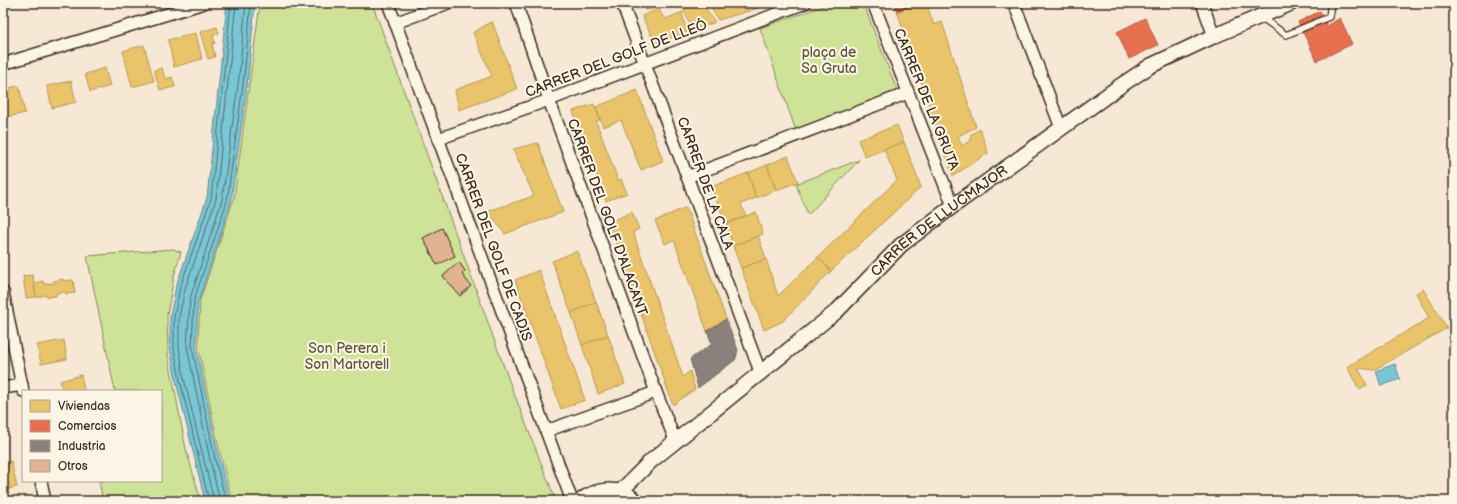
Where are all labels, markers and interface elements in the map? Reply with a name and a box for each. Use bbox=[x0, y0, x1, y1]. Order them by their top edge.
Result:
street label: CARRER DEL GOLF DE LLEÓ bbox=[523, 15, 710, 101]
street label: CARRER DE LA GRUTA bbox=[890, 26, 963, 173]
park label: plaça de Sa Gruta bbox=[801, 44, 857, 77]
street label: CARRER DE LA CALA bbox=[674, 114, 738, 252]
street label: CARRER DEL GOLF D'ALACANT bbox=[564, 116, 651, 319]
street label: CARRER DEL GOLF DE CADIS bbox=[452, 151, 536, 343]
street label: CARRER DE LLUCMAJOR bbox=[867, 162, 1011, 280]
park label: Son Perera i Son Martorell bbox=[305, 340, 389, 373]
legend bbox=[22, 390, 162, 482]
text: Viviendas bbox=[58, 399, 110, 414]
text: Comercios bbox=[58, 419, 116, 434]
text: Industria bbox=[58, 439, 106, 454]
text: Otros bbox=[58, 459, 88, 474]

